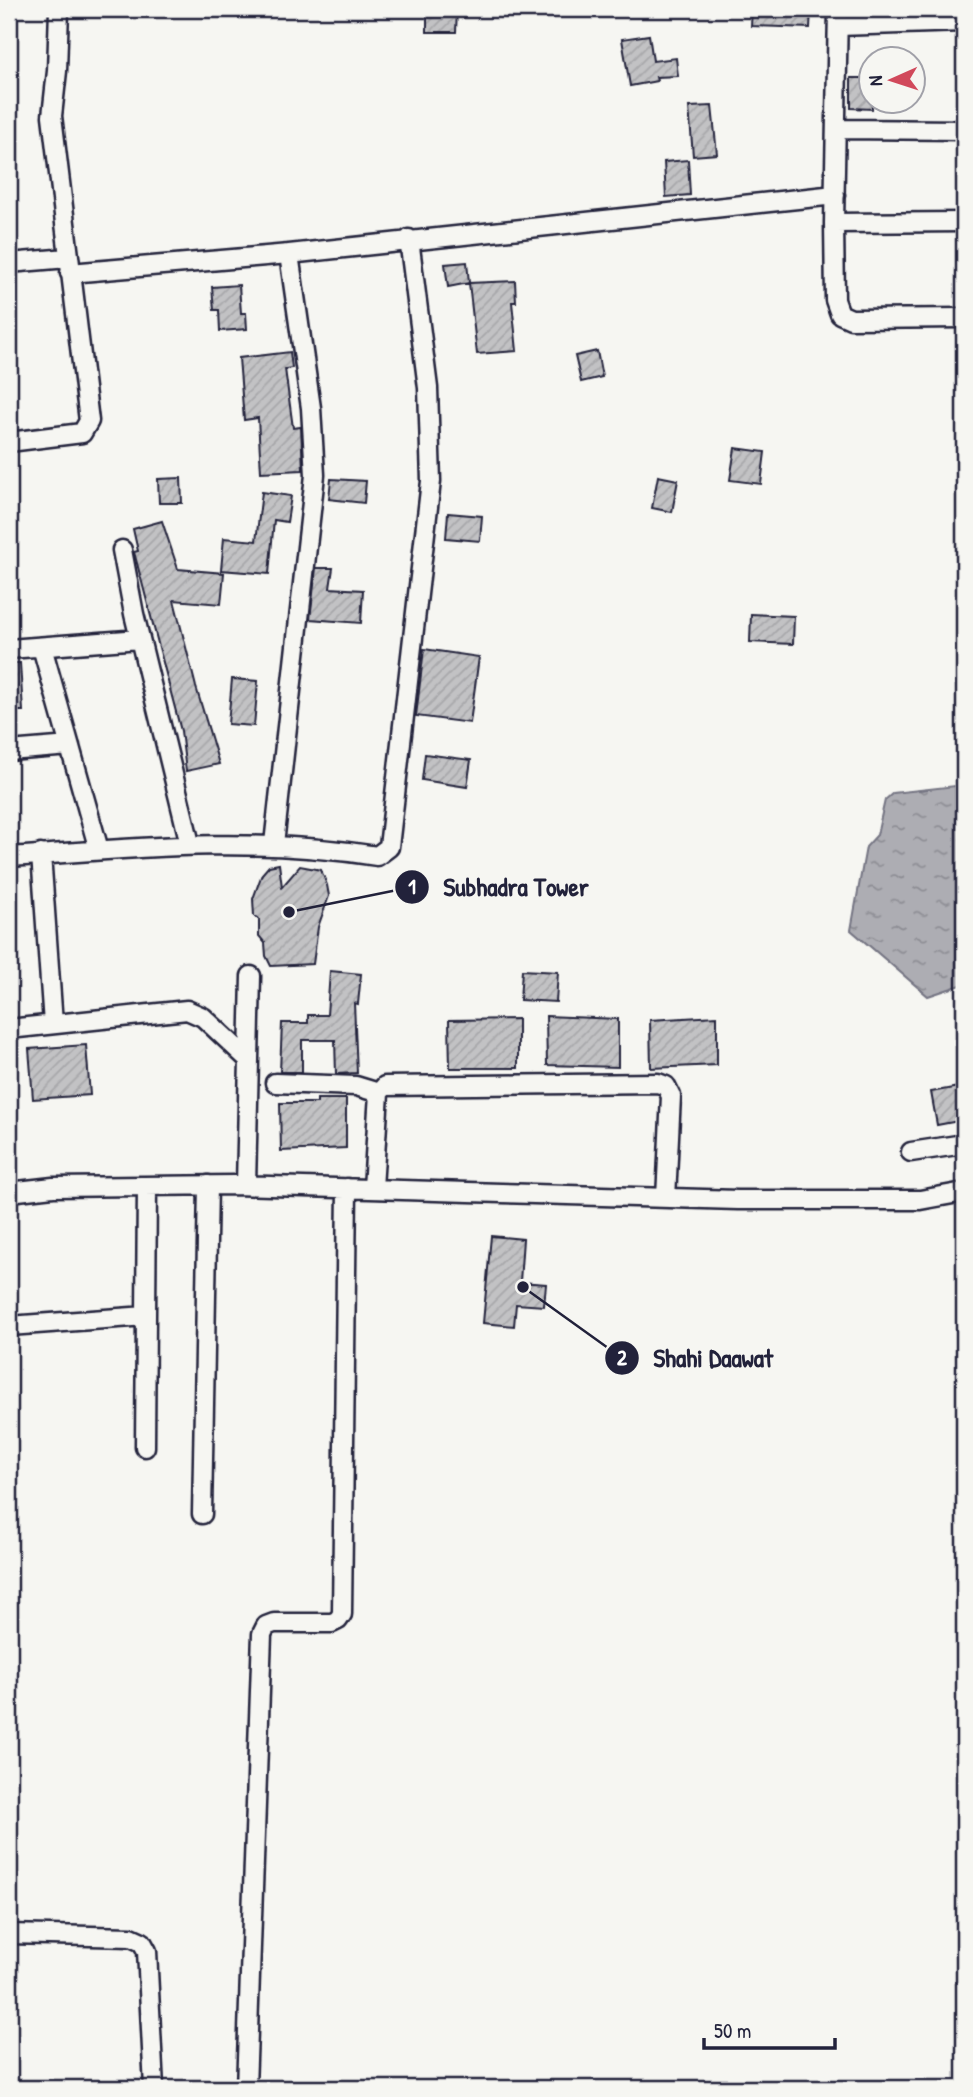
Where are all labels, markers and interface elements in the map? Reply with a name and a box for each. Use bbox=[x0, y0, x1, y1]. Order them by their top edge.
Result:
north arrow bbox=[858, 46, 928, 116]
text: N bbox=[862, 75, 888, 87]
callout: Subhadra Tower bbox=[394, 863, 603, 910]
text: Subhadra Tower bbox=[443, 869, 590, 904]
text: 1 bbox=[408, 872, 416, 901]
callout: Shahi Daawat bbox=[604, 1334, 787, 1381]
text: Shahi Daawat bbox=[653, 1340, 774, 1375]
text: 2 bbox=[617, 1343, 627, 1372]
scale bar bbox=[704, 2006, 835, 2050]
text: 50 m bbox=[714, 2016, 751, 2045]

